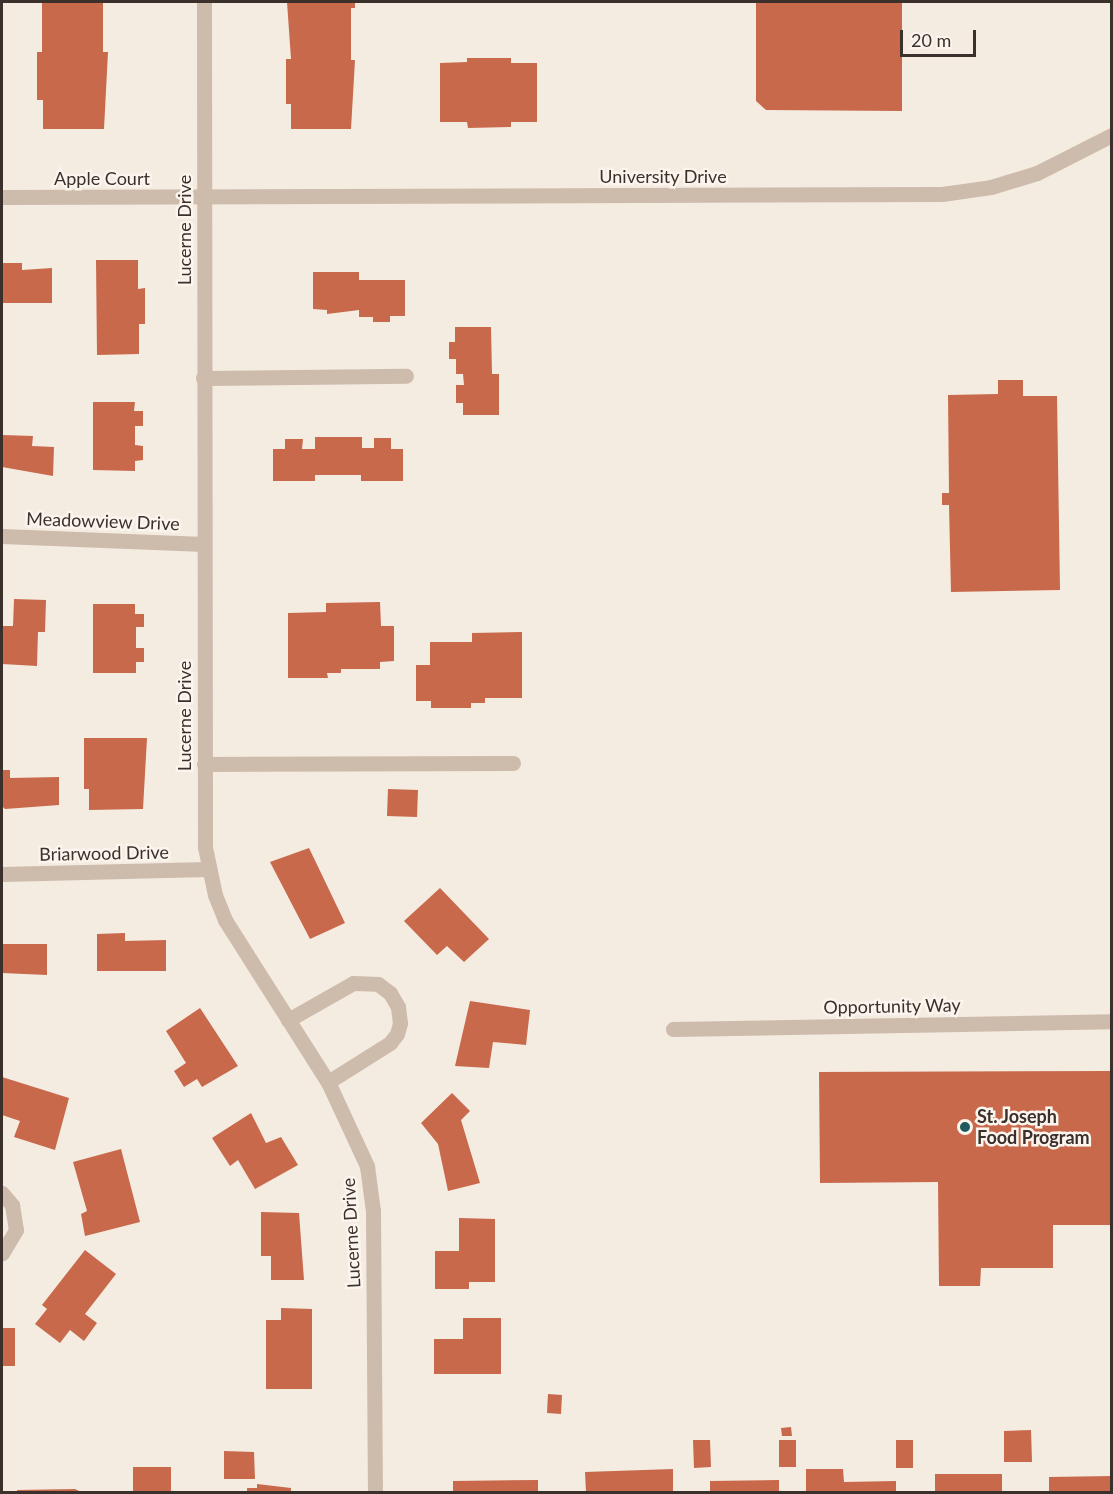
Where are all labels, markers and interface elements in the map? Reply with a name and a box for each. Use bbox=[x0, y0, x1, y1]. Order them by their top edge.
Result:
scale bar bbox=[903, 18, 980, 56]
text: 20 m bbox=[911, 29, 951, 51]
street label: University Drive bbox=[599, 165, 727, 187]
street label: Apple Court bbox=[54, 167, 150, 189]
street label: Lucerne Drive bbox=[173, 175, 195, 285]
street label: Meadowview Drive bbox=[26, 508, 180, 534]
street label: Lucerne Drive bbox=[173, 661, 195, 771]
street label: Briarwood Drive bbox=[39, 841, 169, 865]
street label: Opportunity Way bbox=[823, 994, 961, 1018]
place label: St. Joseph Food Program bbox=[977, 1106, 1090, 1148]
marker: St. Joseph Food Program bbox=[958, 1120, 972, 1134]
street label: Lucerne Drive bbox=[337, 1177, 365, 1289]

